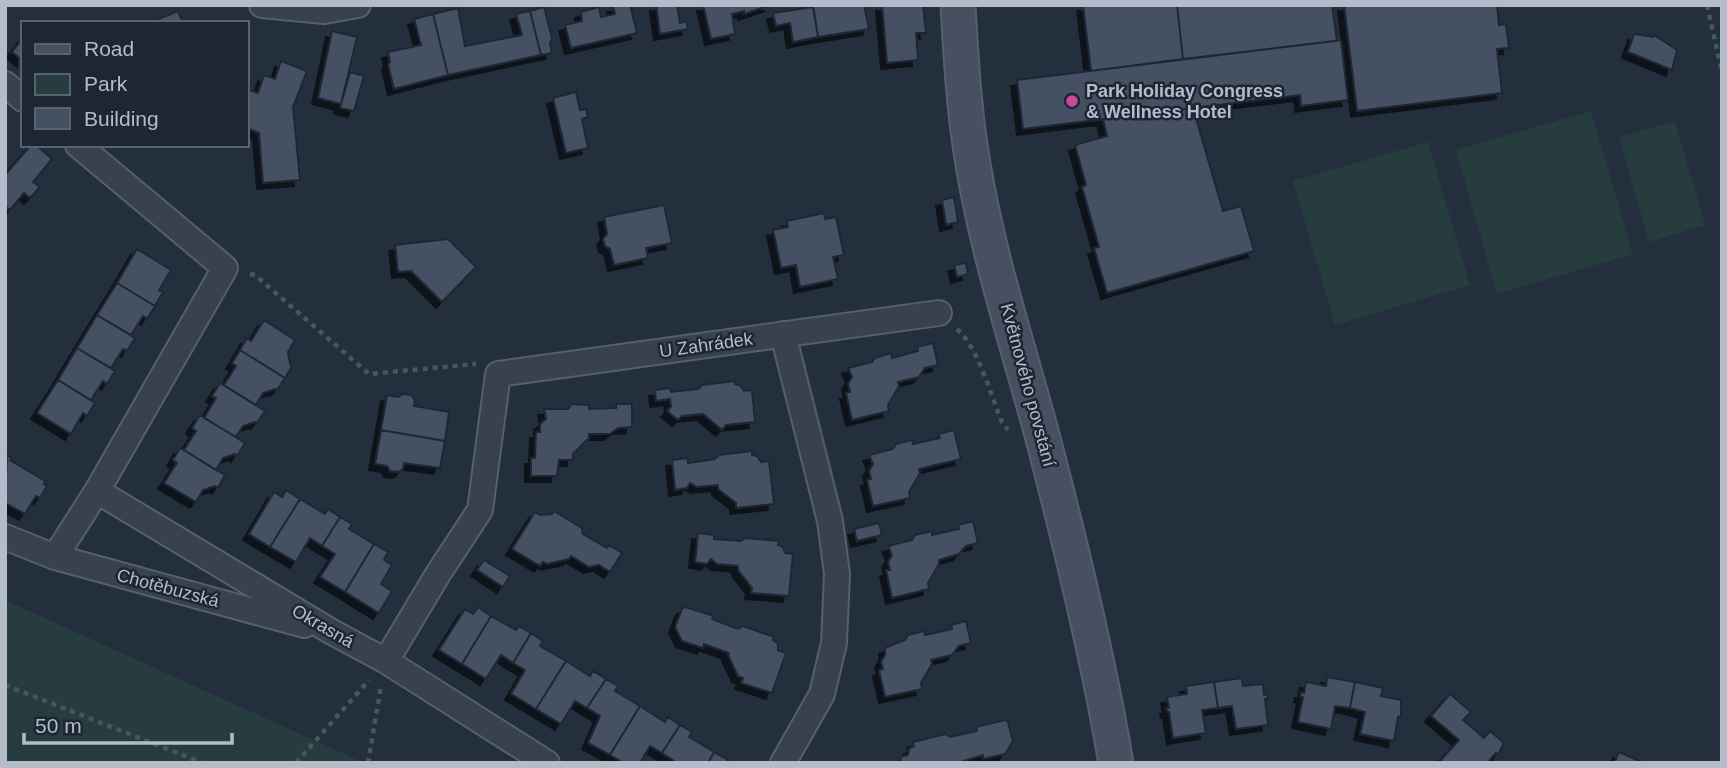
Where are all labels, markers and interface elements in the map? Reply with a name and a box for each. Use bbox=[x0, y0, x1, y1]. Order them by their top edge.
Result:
legend bbox=[21, 21, 248, 147]
text: Road bbox=[84, 37, 134, 60]
text: Park bbox=[84, 72, 128, 95]
place label: Park Holiday Congress & Wellness Hotel bbox=[1086, 81, 1283, 122]
marker: Park Holiday Congress & Wellness Hotel bbox=[1064, 93, 1080, 109]
text: Building bbox=[84, 107, 159, 130]
street label: Květnového povstání bbox=[997, 301, 1059, 469]
street label: U Zahrádek bbox=[658, 328, 755, 361]
street label: Chotěbuzská bbox=[115, 565, 222, 612]
street label: Okrasná bbox=[289, 600, 358, 652]
scale bar bbox=[24, 702, 233, 746]
text: 50 m bbox=[35, 714, 82, 737]

